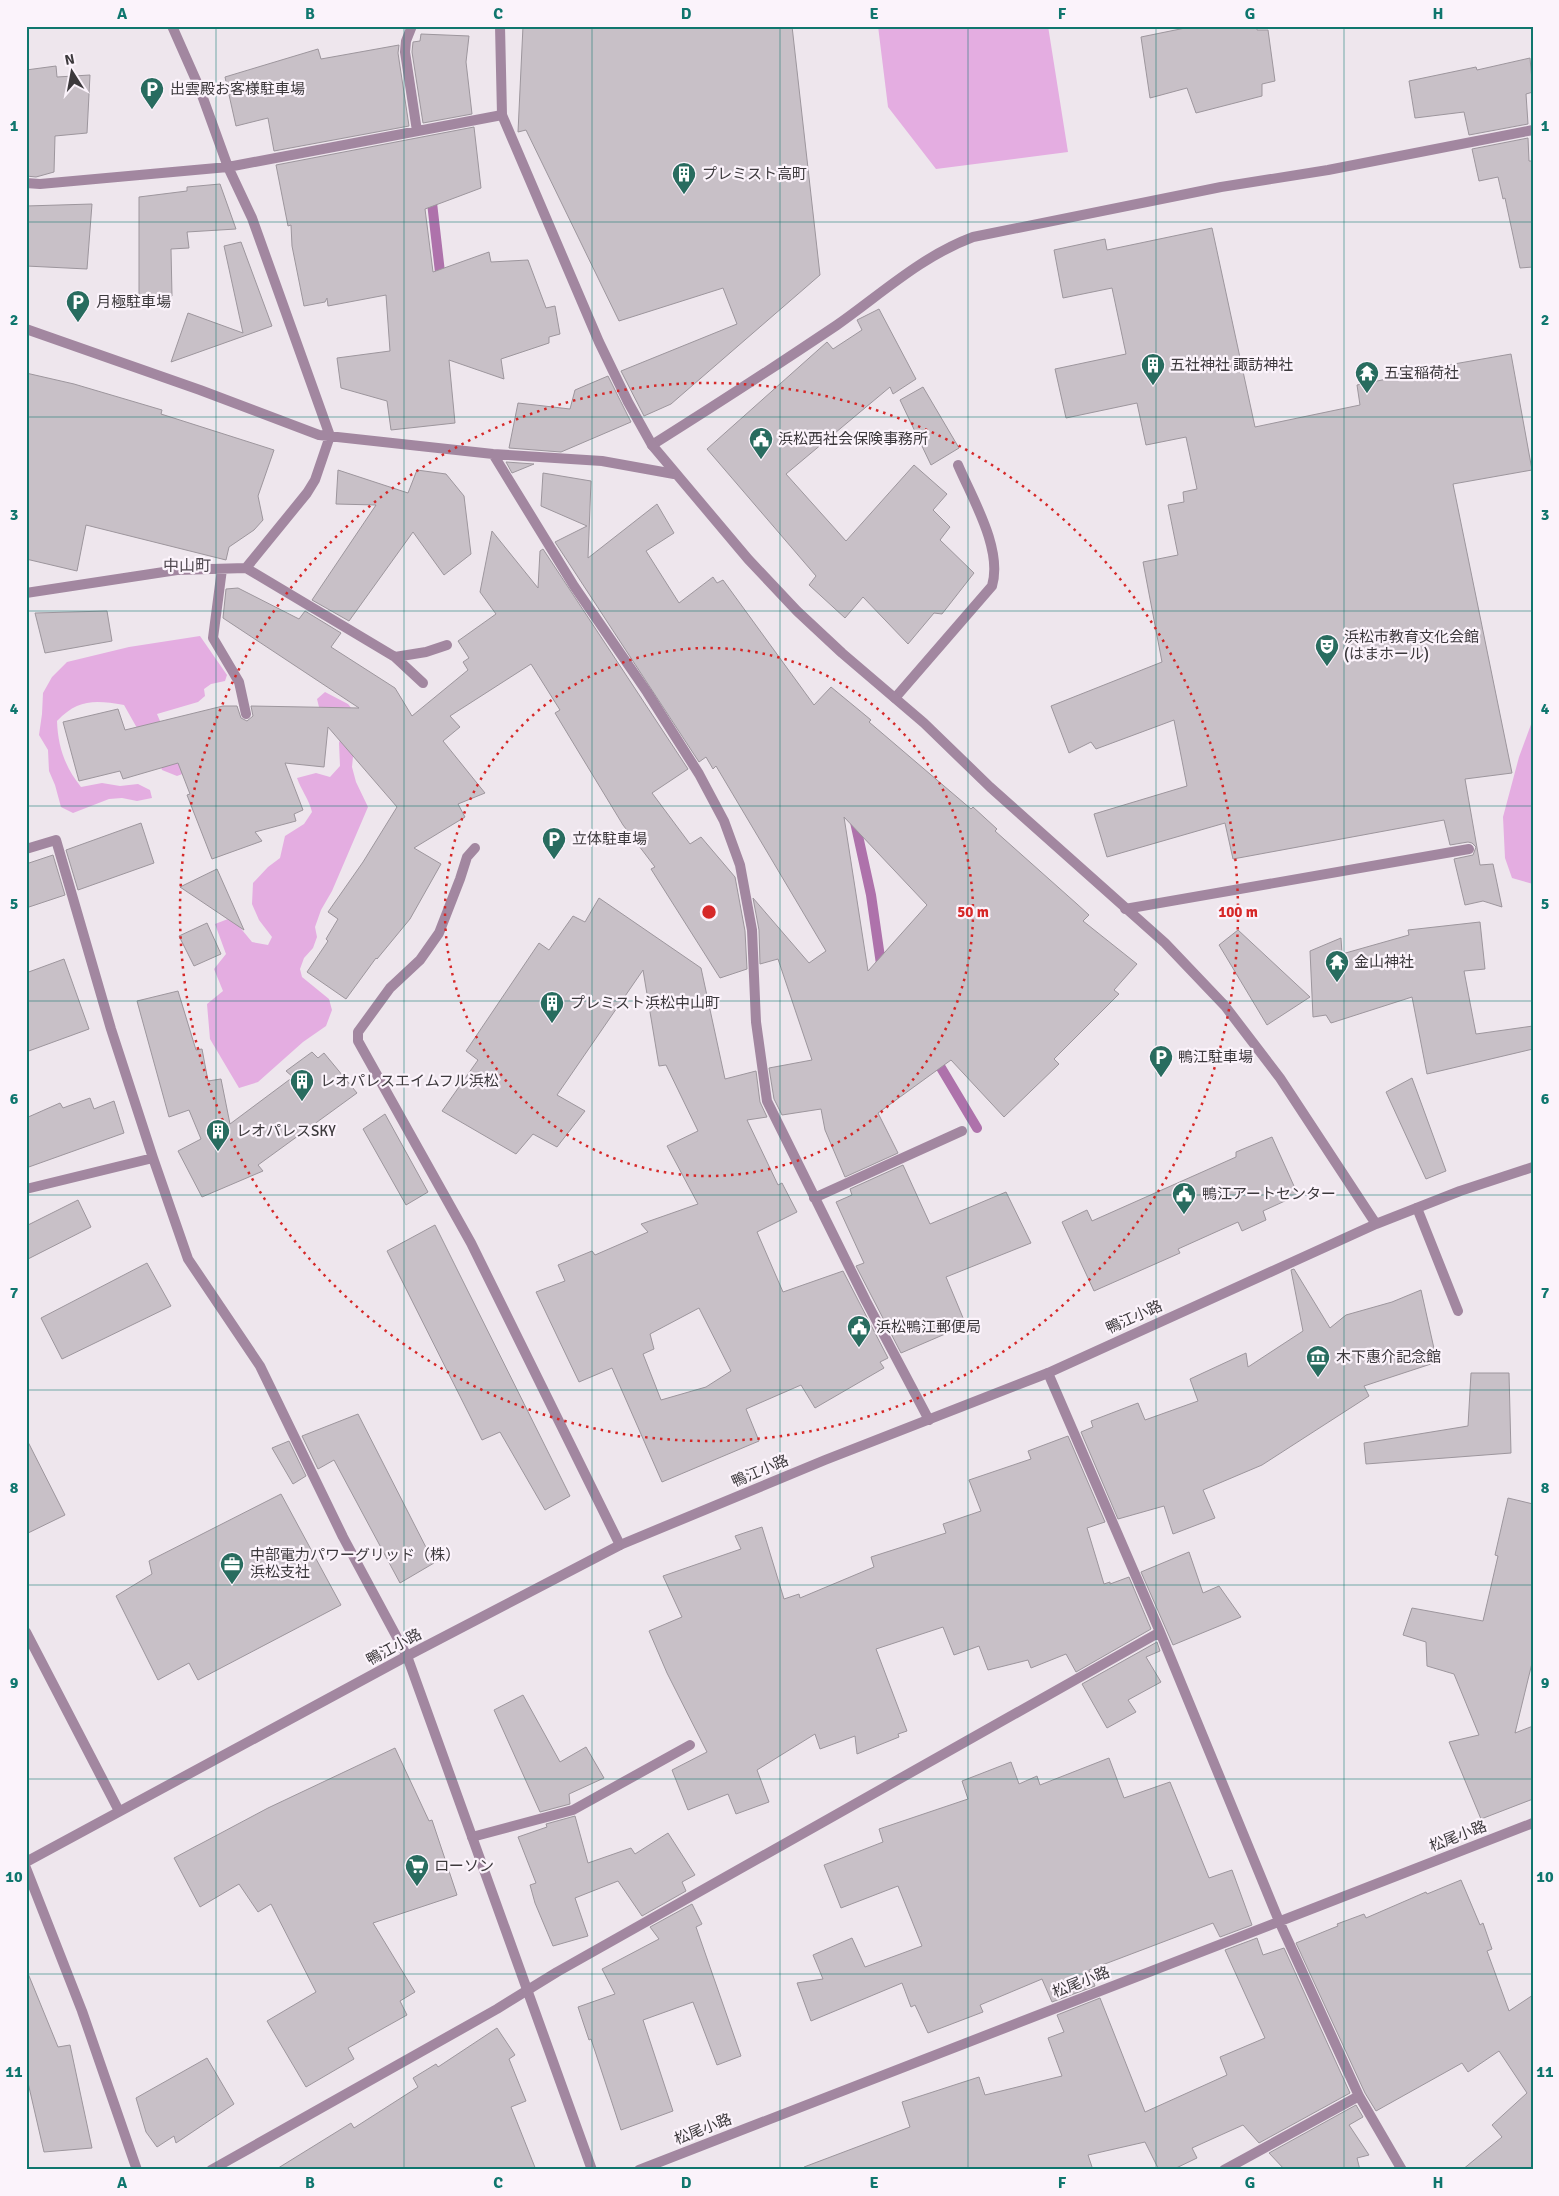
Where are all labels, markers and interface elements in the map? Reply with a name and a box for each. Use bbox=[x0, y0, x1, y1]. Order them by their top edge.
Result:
text: A bbox=[117, 4, 128, 24]
text: B bbox=[305, 4, 315, 24]
text: C bbox=[493, 4, 503, 24]
text: D bbox=[681, 4, 692, 24]
text: E bbox=[869, 4, 879, 24]
text: F bbox=[1058, 4, 1067, 24]
text: G bbox=[1245, 4, 1255, 24]
text: H bbox=[1433, 4, 1443, 24]
north arrow bbox=[48, 48, 98, 98]
text: N bbox=[63, 50, 76, 69]
parking icon: 出雲殿お客様駐車場 bbox=[139, 76, 165, 110]
place label: 出雲殿お客様駐車場 bbox=[170, 80, 305, 98]
text: 1 bbox=[10, 116, 19, 136]
text: 1 bbox=[1541, 116, 1550, 136]
building icon: プレミスト高町 bbox=[671, 161, 697, 195]
place label: プレミスト高町 bbox=[702, 165, 807, 183]
parking icon: 月極駐車場 bbox=[65, 289, 91, 323]
place label: 月極駐車場 bbox=[96, 293, 171, 311]
text: 2 bbox=[10, 310, 18, 330]
text: 2 bbox=[1541, 310, 1549, 330]
building icon: 五社神社 諏訪神社 bbox=[1140, 352, 1166, 386]
place label: 五社神社 諏訪神社 bbox=[1170, 356, 1293, 374]
temple icon: 五宝稲荷社 bbox=[1354, 360, 1380, 394]
place label: 五宝稲荷社 bbox=[1384, 364, 1459, 382]
public building icon: 浜松西社会保険事務所 bbox=[748, 426, 774, 460]
place label: 浜松西社会保険事務所 bbox=[778, 430, 928, 448]
text: 3 bbox=[10, 505, 18, 525]
text: 3 bbox=[1541, 505, 1549, 525]
district label: 中山町 bbox=[163, 556, 211, 576]
place label: 浜松市教育文化会館 (はまホール) bbox=[1344, 628, 1479, 663]
theatre icon: 浜松市教育文化会館 (はまホール) bbox=[1314, 633, 1340, 667]
text: 4 bbox=[10, 699, 19, 719]
text: 4 bbox=[1541, 699, 1550, 719]
parking icon: 立体駐車場 bbox=[541, 826, 567, 860]
place label: 立体駐車場 bbox=[572, 830, 647, 848]
text: 5 bbox=[10, 894, 18, 914]
text: 5 bbox=[1541, 894, 1549, 914]
centre of rings bbox=[700, 903, 718, 921]
text: 50 m bbox=[957, 903, 989, 921]
text: 100 m bbox=[1218, 903, 1258, 921]
temple icon: 金山神社 bbox=[1324, 949, 1350, 983]
place label: 金山神社 bbox=[1354, 953, 1414, 971]
building icon: プレミスト浜松中山町 bbox=[539, 990, 565, 1024]
place label: プレミスト浜松中山町 bbox=[570, 994, 720, 1012]
parking icon: 鴨江駐車場 bbox=[1148, 1044, 1174, 1078]
place label: 鴨江駐車場 bbox=[1178, 1048, 1253, 1066]
building icon: レオパレスエイムフル浜松 bbox=[289, 1068, 315, 1102]
place label: レオパレスエイムフル浜松 bbox=[320, 1072, 499, 1090]
text: 6 bbox=[10, 1089, 19, 1109]
text: 6 bbox=[1541, 1089, 1550, 1109]
building icon: レオパレスSKY bbox=[205, 1118, 231, 1152]
place label: レオパレスSKY bbox=[236, 1122, 336, 1140]
public building icon: 鴨江アートセンター bbox=[1171, 1181, 1197, 1215]
place label: 鴨江アートセンター bbox=[1202, 1185, 1336, 1203]
text: 7 bbox=[10, 1283, 19, 1303]
text: 7 bbox=[1541, 1283, 1550, 1303]
street label: 鴨江小路 bbox=[1103, 1297, 1165, 1337]
public building icon: 浜松鴨江郵便局 bbox=[846, 1314, 872, 1348]
place label: 浜松鴨江郵便局 bbox=[876, 1318, 981, 1336]
museum icon: 木下惠介記念館 bbox=[1305, 1344, 1331, 1378]
place label: 木下惠介記念館 bbox=[1336, 1348, 1441, 1366]
street label: 鴨江小路 bbox=[729, 1451, 791, 1491]
text: 8 bbox=[10, 1478, 19, 1498]
text: 8 bbox=[1541, 1478, 1550, 1498]
place label: 中部電力パワーグリッド（株） 浜松支社 bbox=[250, 1546, 460, 1581]
office icon: 中部電力パワーグリッド（株） 浜松支社 bbox=[219, 1551, 245, 1585]
street label: 鴨江小路 bbox=[363, 1625, 425, 1669]
text: 9 bbox=[10, 1673, 19, 1693]
text: 9 bbox=[1541, 1673, 1550, 1693]
street label: 松尾小路 bbox=[1427, 1817, 1489, 1855]
supermarket icon: ローソン bbox=[404, 1853, 430, 1887]
place label: ローソン bbox=[434, 1857, 494, 1875]
text: 10 bbox=[5, 1867, 23, 1887]
text: 10 bbox=[1536, 1867, 1554, 1887]
street label: 松尾小路 bbox=[1050, 1963, 1112, 2001]
text: 11 bbox=[5, 2062, 23, 2082]
text: 11 bbox=[1536, 2062, 1554, 2082]
street label: 松尾小路 bbox=[672, 2110, 734, 2148]
text: A bbox=[117, 2173, 128, 2193]
text: B bbox=[305, 2173, 315, 2193]
text: C bbox=[493, 2173, 503, 2193]
text: D bbox=[681, 2173, 692, 2193]
text: E bbox=[869, 2173, 879, 2193]
text: F bbox=[1058, 2173, 1067, 2193]
text: G bbox=[1245, 2173, 1255, 2193]
text: H bbox=[1433, 2173, 1443, 2193]

